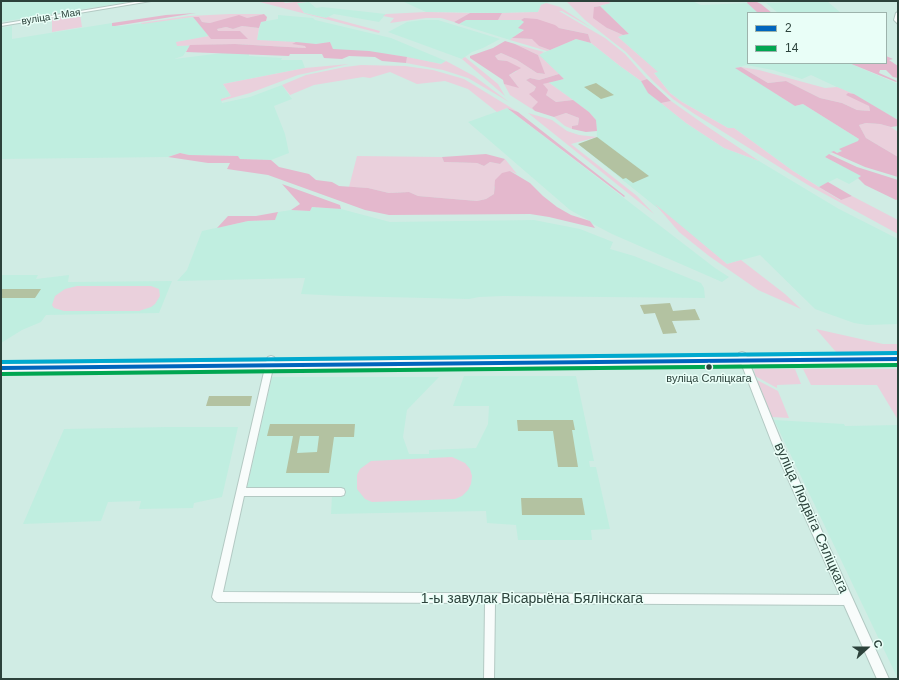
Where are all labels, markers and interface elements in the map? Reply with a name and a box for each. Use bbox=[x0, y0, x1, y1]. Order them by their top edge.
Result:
street label: вуліца 1 Мая bbox=[21, 6, 81, 28]
legend bbox=[747, 12, 887, 64]
text: 2 bbox=[785, 21, 792, 35]
text: 14 bbox=[785, 41, 798, 55]
marker: вуліца Сяліцкага bbox=[704, 362, 714, 372]
place label: вуліца Сяліцкага bbox=[666, 372, 752, 386]
street label: вуліца Людвіга Сяліцкага bbox=[770, 440, 852, 596]
street label: 1-ы завулак Вісарыёна Бялінскага bbox=[421, 591, 643, 607]
north arrow bbox=[847, 628, 887, 668]
text: С bbox=[871, 638, 885, 650]

